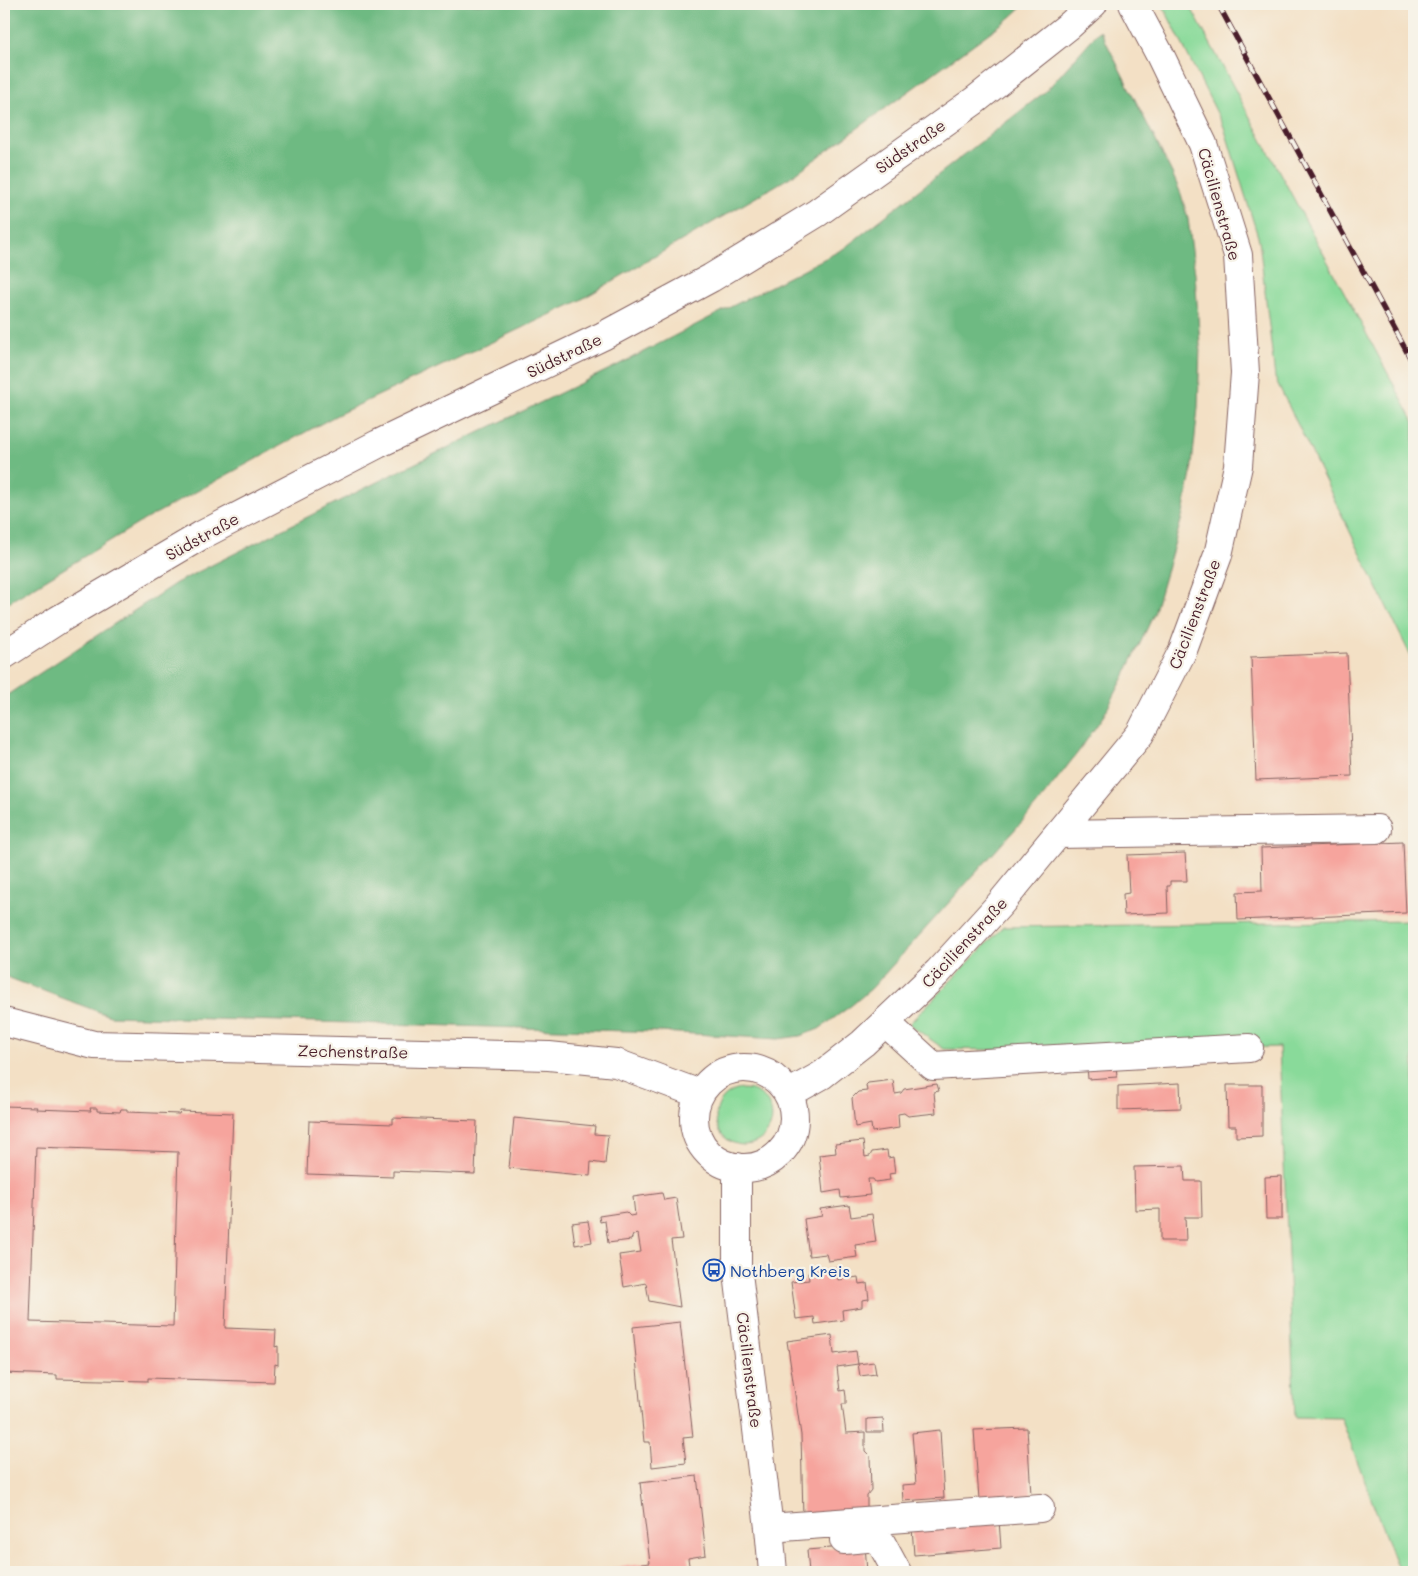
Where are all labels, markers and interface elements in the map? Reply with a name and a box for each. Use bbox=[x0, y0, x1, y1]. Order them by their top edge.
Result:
street label: Südstraße bbox=[871, 114, 949, 178]
street label: Cäcilienstraße bbox=[1194, 145, 1246, 263]
street label: Südstraße bbox=[523, 328, 605, 382]
street label: Südstraße bbox=[162, 507, 242, 565]
street label: Cäcilienstraße bbox=[1163, 556, 1225, 672]
street label: Cäcilienstraße bbox=[917, 892, 1011, 992]
street label: Zechenstraße bbox=[297, 1040, 409, 1062]
bus stop icon: Nothberg Kreis bbox=[702, 1258, 726, 1282]
place label: Nothberg Kreis bbox=[730, 1260, 850, 1281]
street label: Cäcilienstraße bbox=[732, 1311, 768, 1429]

